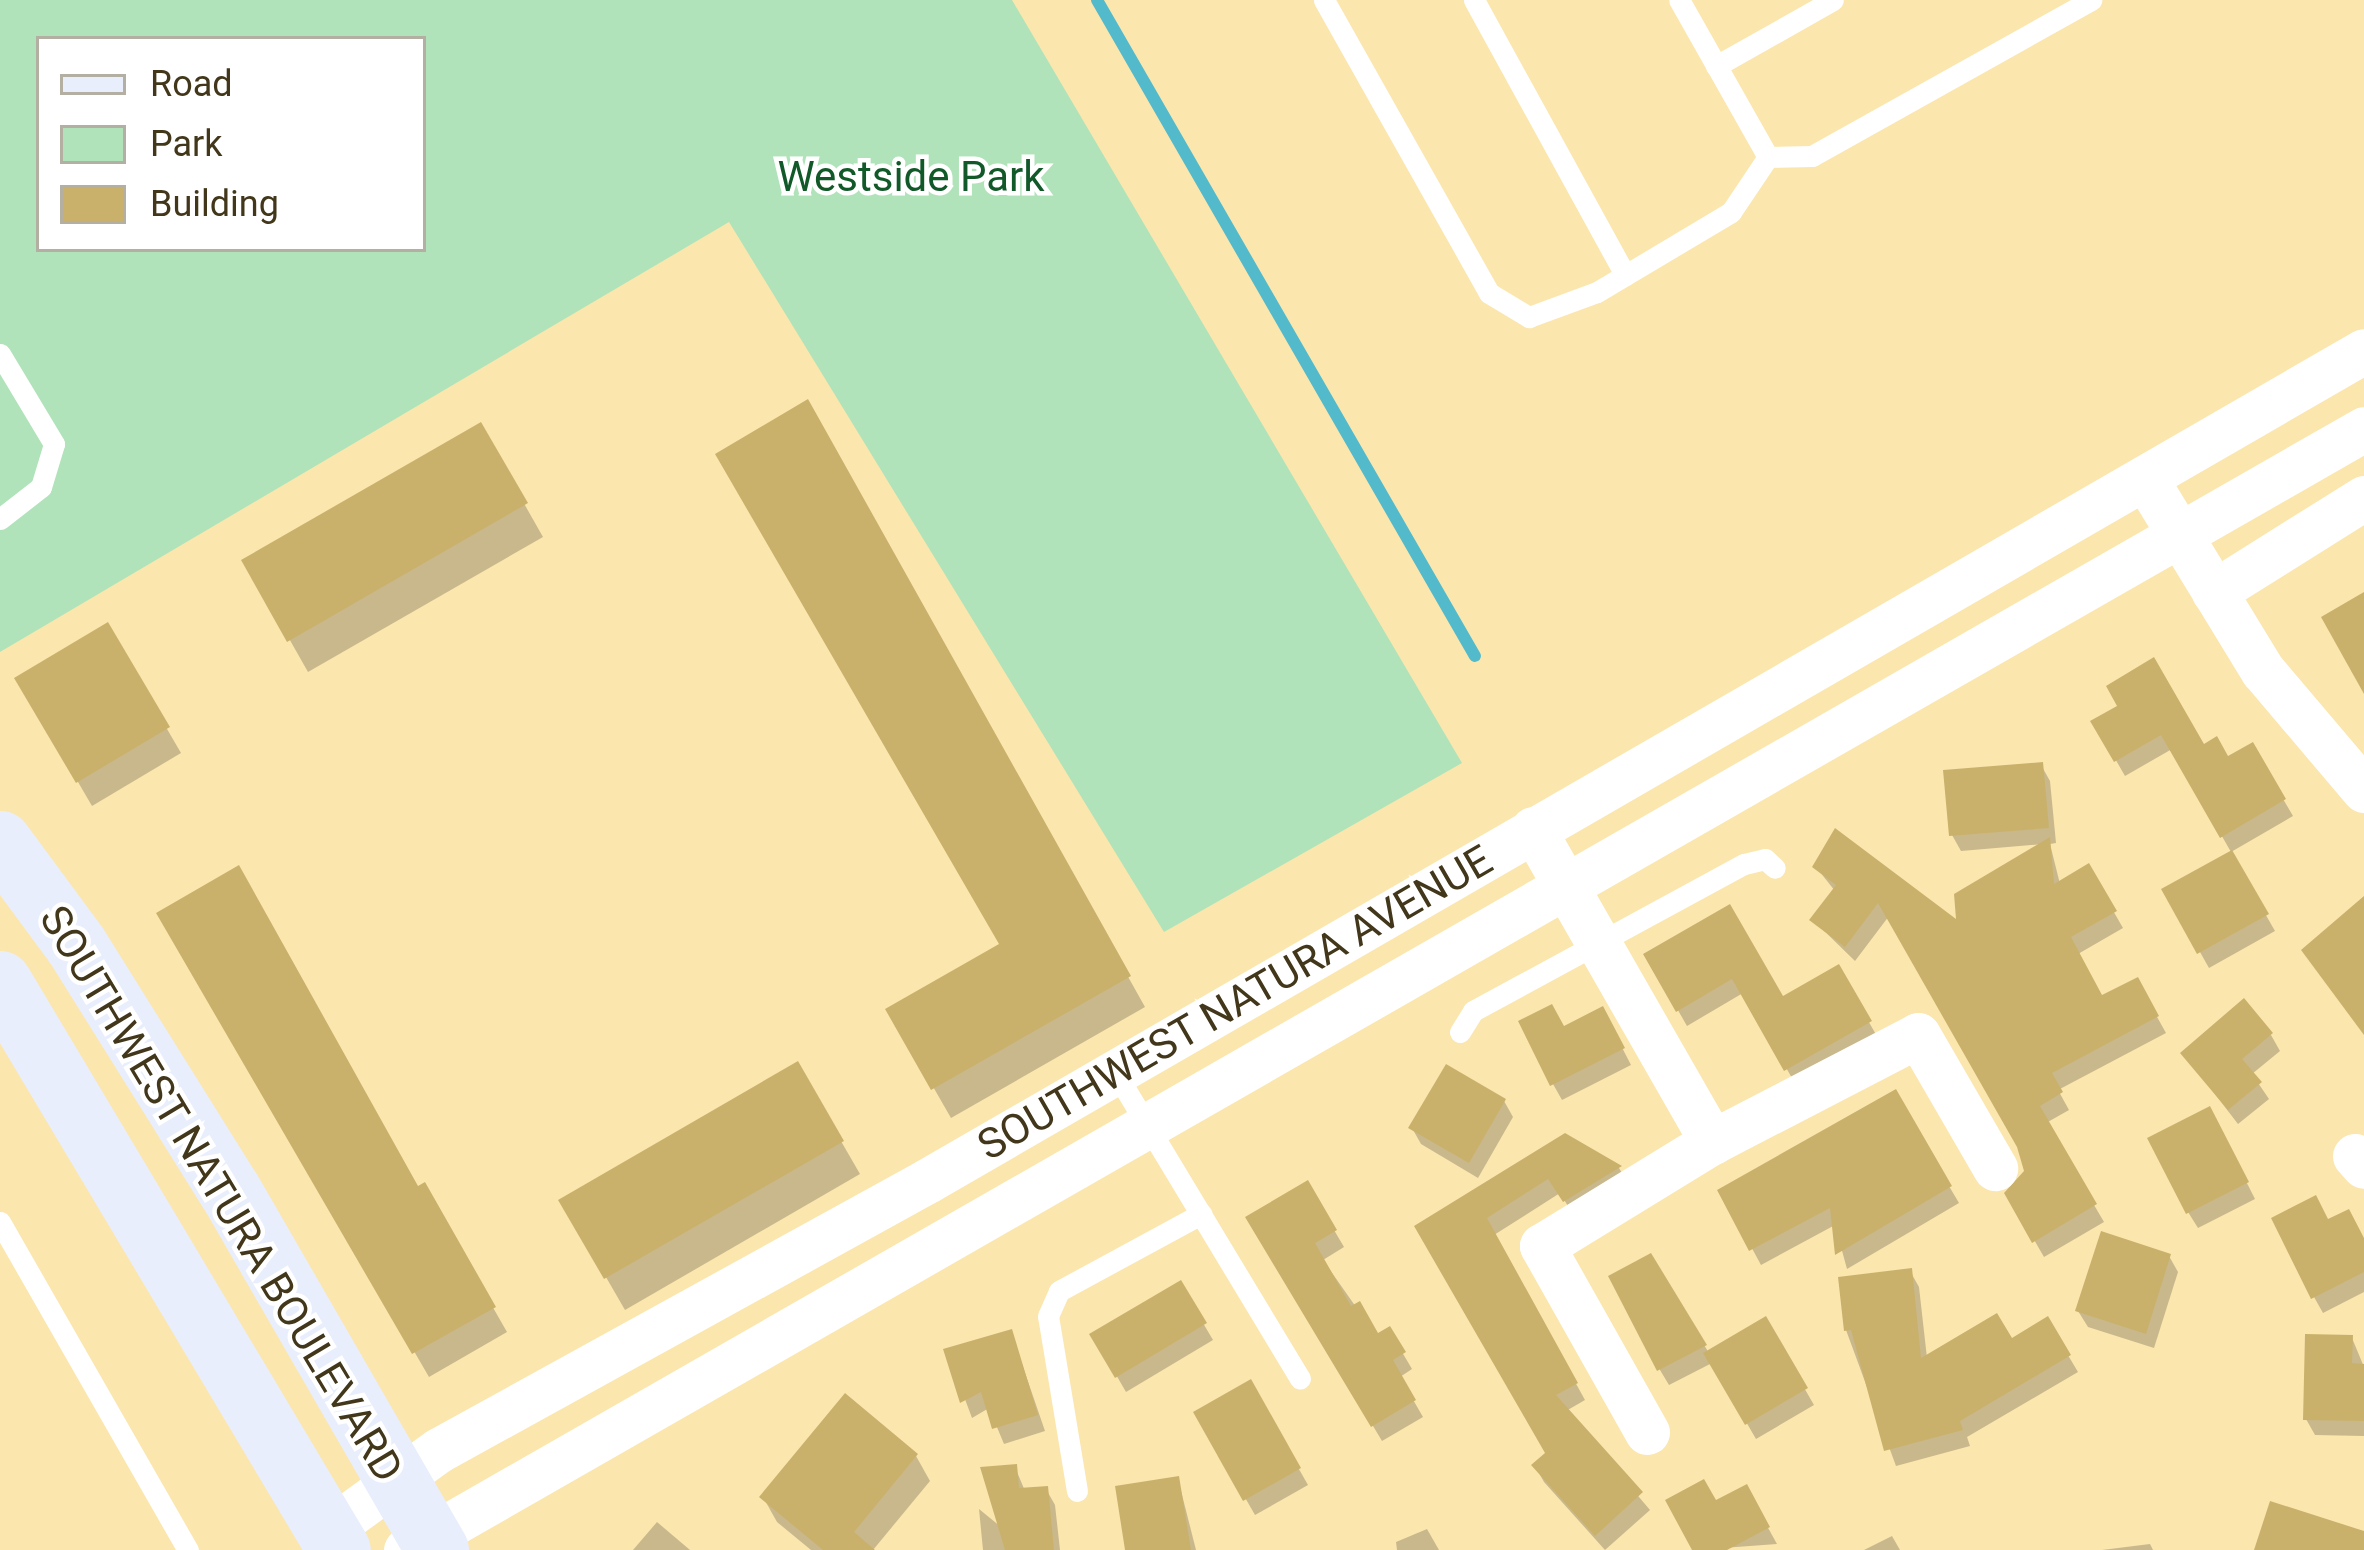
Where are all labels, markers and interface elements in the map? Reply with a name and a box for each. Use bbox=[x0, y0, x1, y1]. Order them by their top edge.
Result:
legend bbox=[36, 36, 426, 252]
text: Road bbox=[150, 63, 233, 105]
text: Park bbox=[150, 123, 223, 165]
park label: Westside Park bbox=[777, 152, 1045, 202]
text: Building bbox=[150, 183, 279, 225]
street label: SOUTHWEST NATURA AVENUE bbox=[969, 835, 1501, 1171]
street label: SOUTHWEST NATURA BOULEVARD bbox=[29, 897, 413, 1491]

